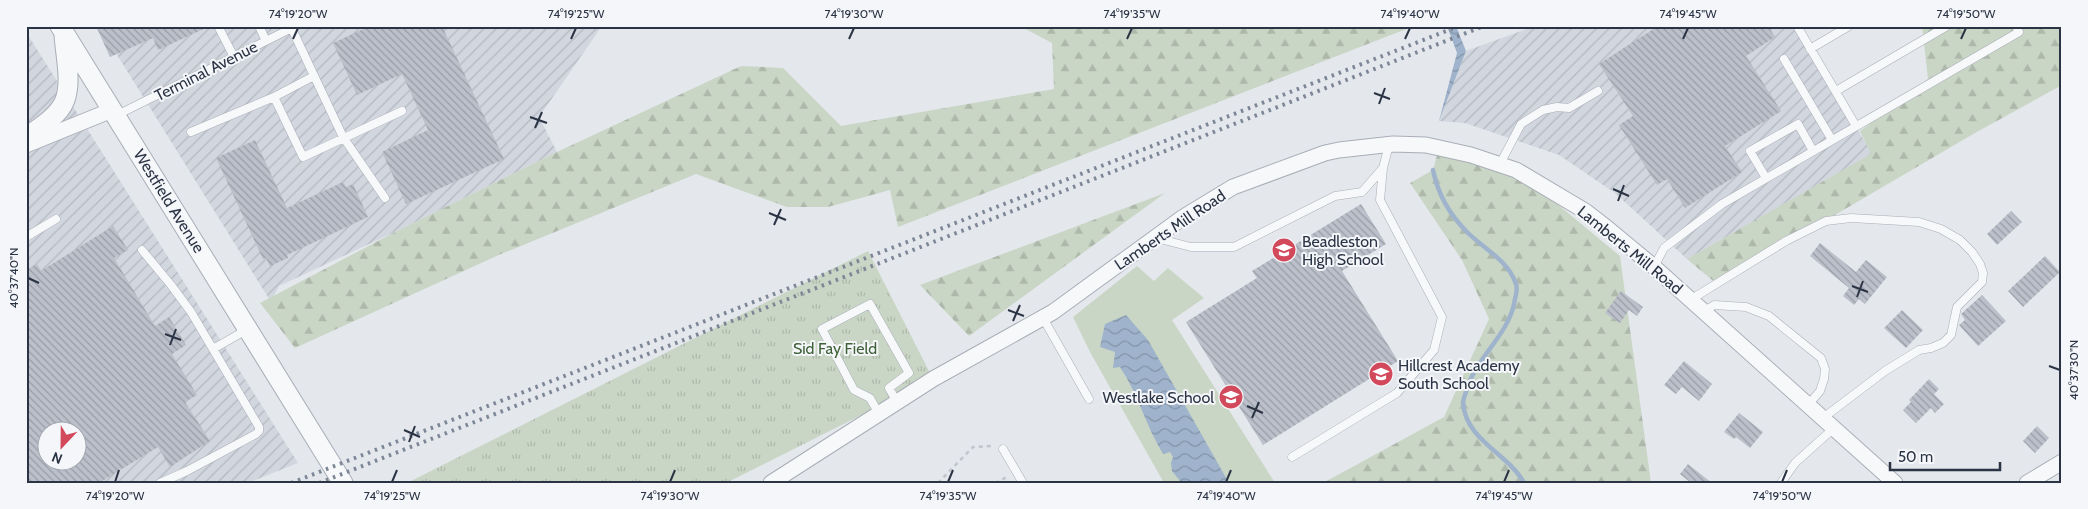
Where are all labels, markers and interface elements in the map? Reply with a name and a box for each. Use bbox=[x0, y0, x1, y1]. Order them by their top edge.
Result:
text: 74°19'20"W bbox=[269, 6, 328, 21]
text: 74°19'25"W bbox=[548, 6, 605, 21]
text: 74°19'30"W bbox=[825, 6, 884, 21]
text: 74°19'35"W bbox=[1104, 6, 1161, 21]
text: 74°19'40"W bbox=[1380, 6, 1440, 21]
text: 74°19'45"W bbox=[1659, 6, 1717, 21]
text: 74°19'50"W bbox=[1937, 6, 1996, 21]
street label: Terminal Avenue bbox=[151, 37, 261, 105]
street label: Westfield Avenue bbox=[130, 146, 208, 256]
street label: Lamberts Mill Road bbox=[1111, 186, 1229, 274]
street label: Lamberts Mill Road bbox=[1574, 202, 1686, 298]
place label: Beadleston High School bbox=[1302, 232, 1384, 269]
school or university icon: Beadleston High School bbox=[1271, 237, 1297, 263]
text: 40°37'40"N bbox=[6, 248, 21, 308]
park label: Sid Fay Field bbox=[793, 339, 877, 358]
text: 40°37'30"N bbox=[2066, 340, 2081, 400]
place label: Hillcrest Academy South School bbox=[1398, 356, 1520, 393]
school or university icon: Hillcrest Academy South School bbox=[1368, 361, 1394, 387]
school or university icon: Westlake School bbox=[1218, 384, 1244, 410]
place label: Westlake School bbox=[1103, 388, 1214, 407]
north arrow bbox=[38, 422, 88, 472]
scale bar bbox=[1890, 439, 2000, 471]
text: N bbox=[49, 448, 65, 468]
text: 50 m bbox=[1898, 448, 1933, 466]
text: 74°19'20"W bbox=[86, 488, 145, 503]
text: 74°19'25"W bbox=[364, 488, 421, 503]
text: 74°19'30"W bbox=[641, 488, 700, 503]
text: 74°19'35"W bbox=[920, 488, 977, 503]
text: 74°19'40"W bbox=[1196, 488, 1256, 503]
text: 74°19'45"W bbox=[1475, 488, 1533, 503]
text: 74°19'50"W bbox=[1753, 488, 1812, 503]

